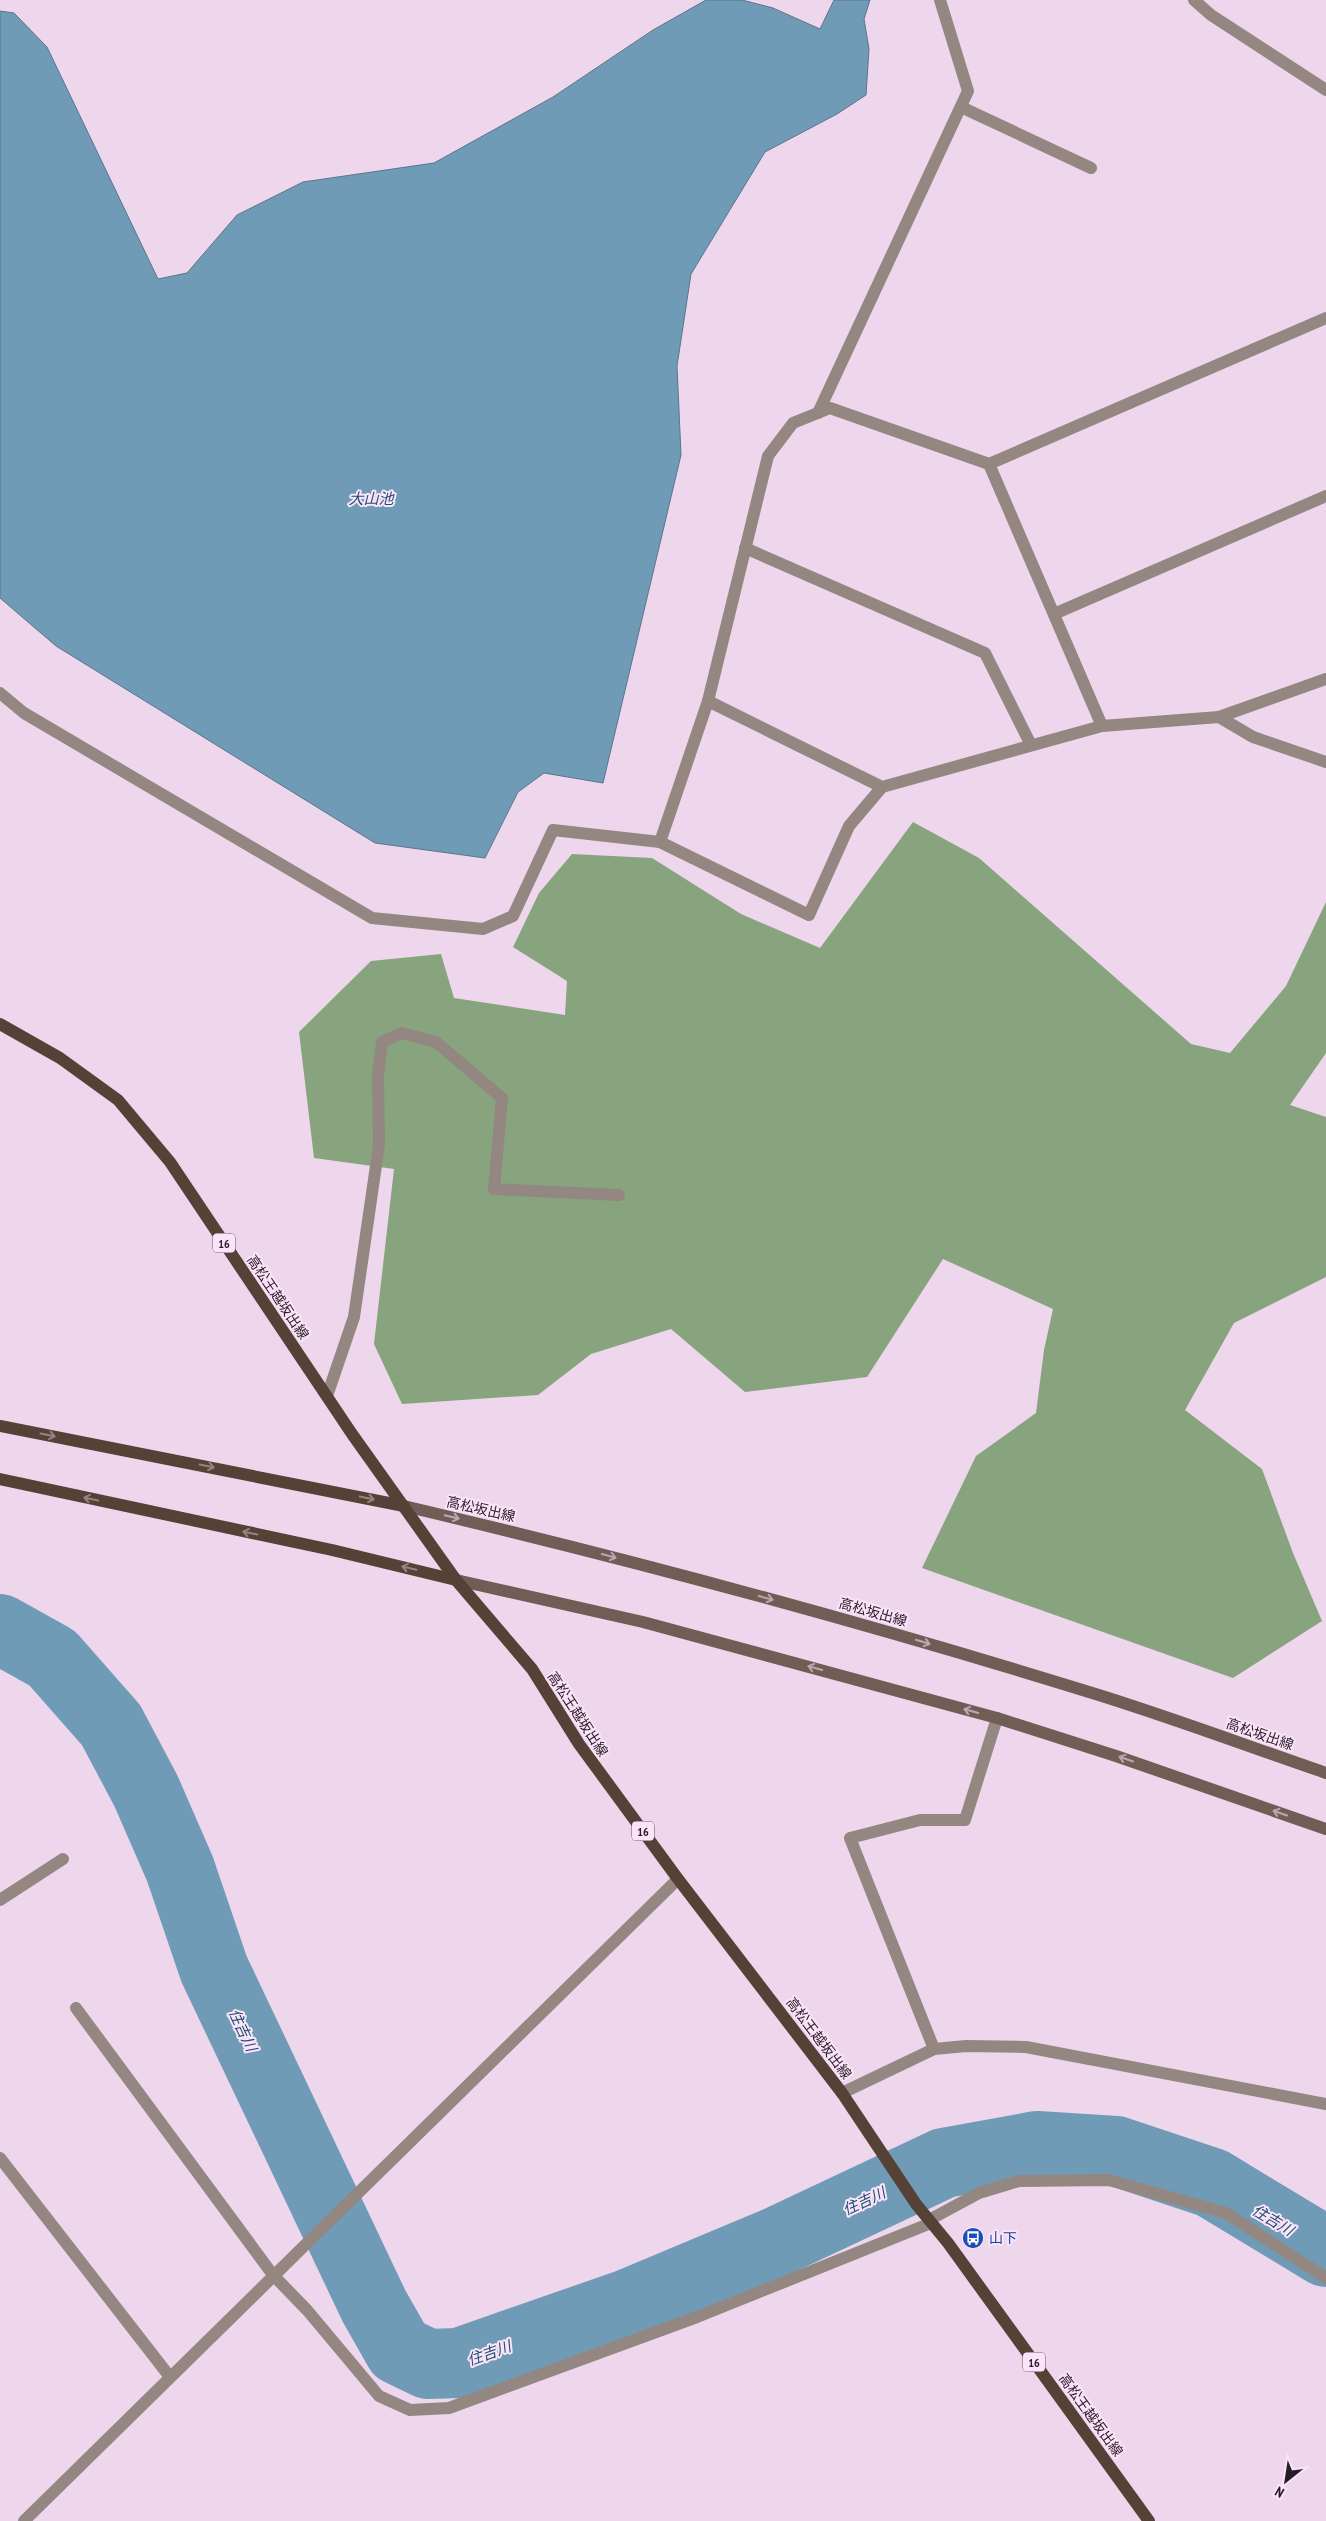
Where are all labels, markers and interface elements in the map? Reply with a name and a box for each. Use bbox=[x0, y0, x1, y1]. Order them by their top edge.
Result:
water label: 大山池 bbox=[348, 489, 395, 508]
road number: 16 bbox=[213, 1234, 235, 1252]
street label: 高松王越坂出線 bbox=[243, 1251, 313, 1343]
one-way arrow bbox=[39, 1431, 55, 1441]
one-way arrow bbox=[199, 1462, 215, 1472]
street label: 高松坂出線 bbox=[445, 1492, 517, 1526]
one-way arrow bbox=[84, 1494, 100, 1503]
one-way arrow bbox=[358, 1494, 374, 1504]
one-way arrow bbox=[443, 1513, 459, 1522]
one-way arrow bbox=[243, 1528, 259, 1537]
one-way arrow bbox=[601, 1551, 617, 1561]
one-way arrow bbox=[401, 1563, 417, 1572]
one-way arrow bbox=[758, 1593, 774, 1603]
street label: 高松坂出線 bbox=[837, 1594, 909, 1630]
one-way arrow bbox=[914, 1637, 930, 1647]
one-way arrow bbox=[807, 1662, 823, 1672]
street label: 高松王越坂出線 bbox=[544, 1668, 612, 1760]
one-way arrow bbox=[964, 1706, 980, 1716]
street label: 高松坂出線 bbox=[1224, 1714, 1296, 1754]
one-way arrow bbox=[1119, 1754, 1135, 1764]
one-way arrow bbox=[1273, 1808, 1288, 1817]
road number: 16 bbox=[632, 1822, 654, 1840]
street label: 高松王越坂出線 bbox=[782, 1993, 856, 2083]
water label: 住吉川 bbox=[225, 2006, 262, 2056]
water label: 住吉川 bbox=[840, 2182, 890, 2219]
water label: 住吉川 bbox=[1249, 2200, 1299, 2241]
bus stop icon: 山下 bbox=[961, 2226, 985, 2250]
place label: 山下 bbox=[989, 2229, 1017, 2247]
water label: 住吉川 bbox=[465, 2336, 515, 2370]
road number: 16 bbox=[1023, 2352, 1045, 2372]
street label: 高松王越坂出線 bbox=[1055, 2370, 1127, 2460]
north arrow bbox=[1261, 2456, 1311, 2506]
text: N bbox=[1272, 2483, 1287, 2502]

